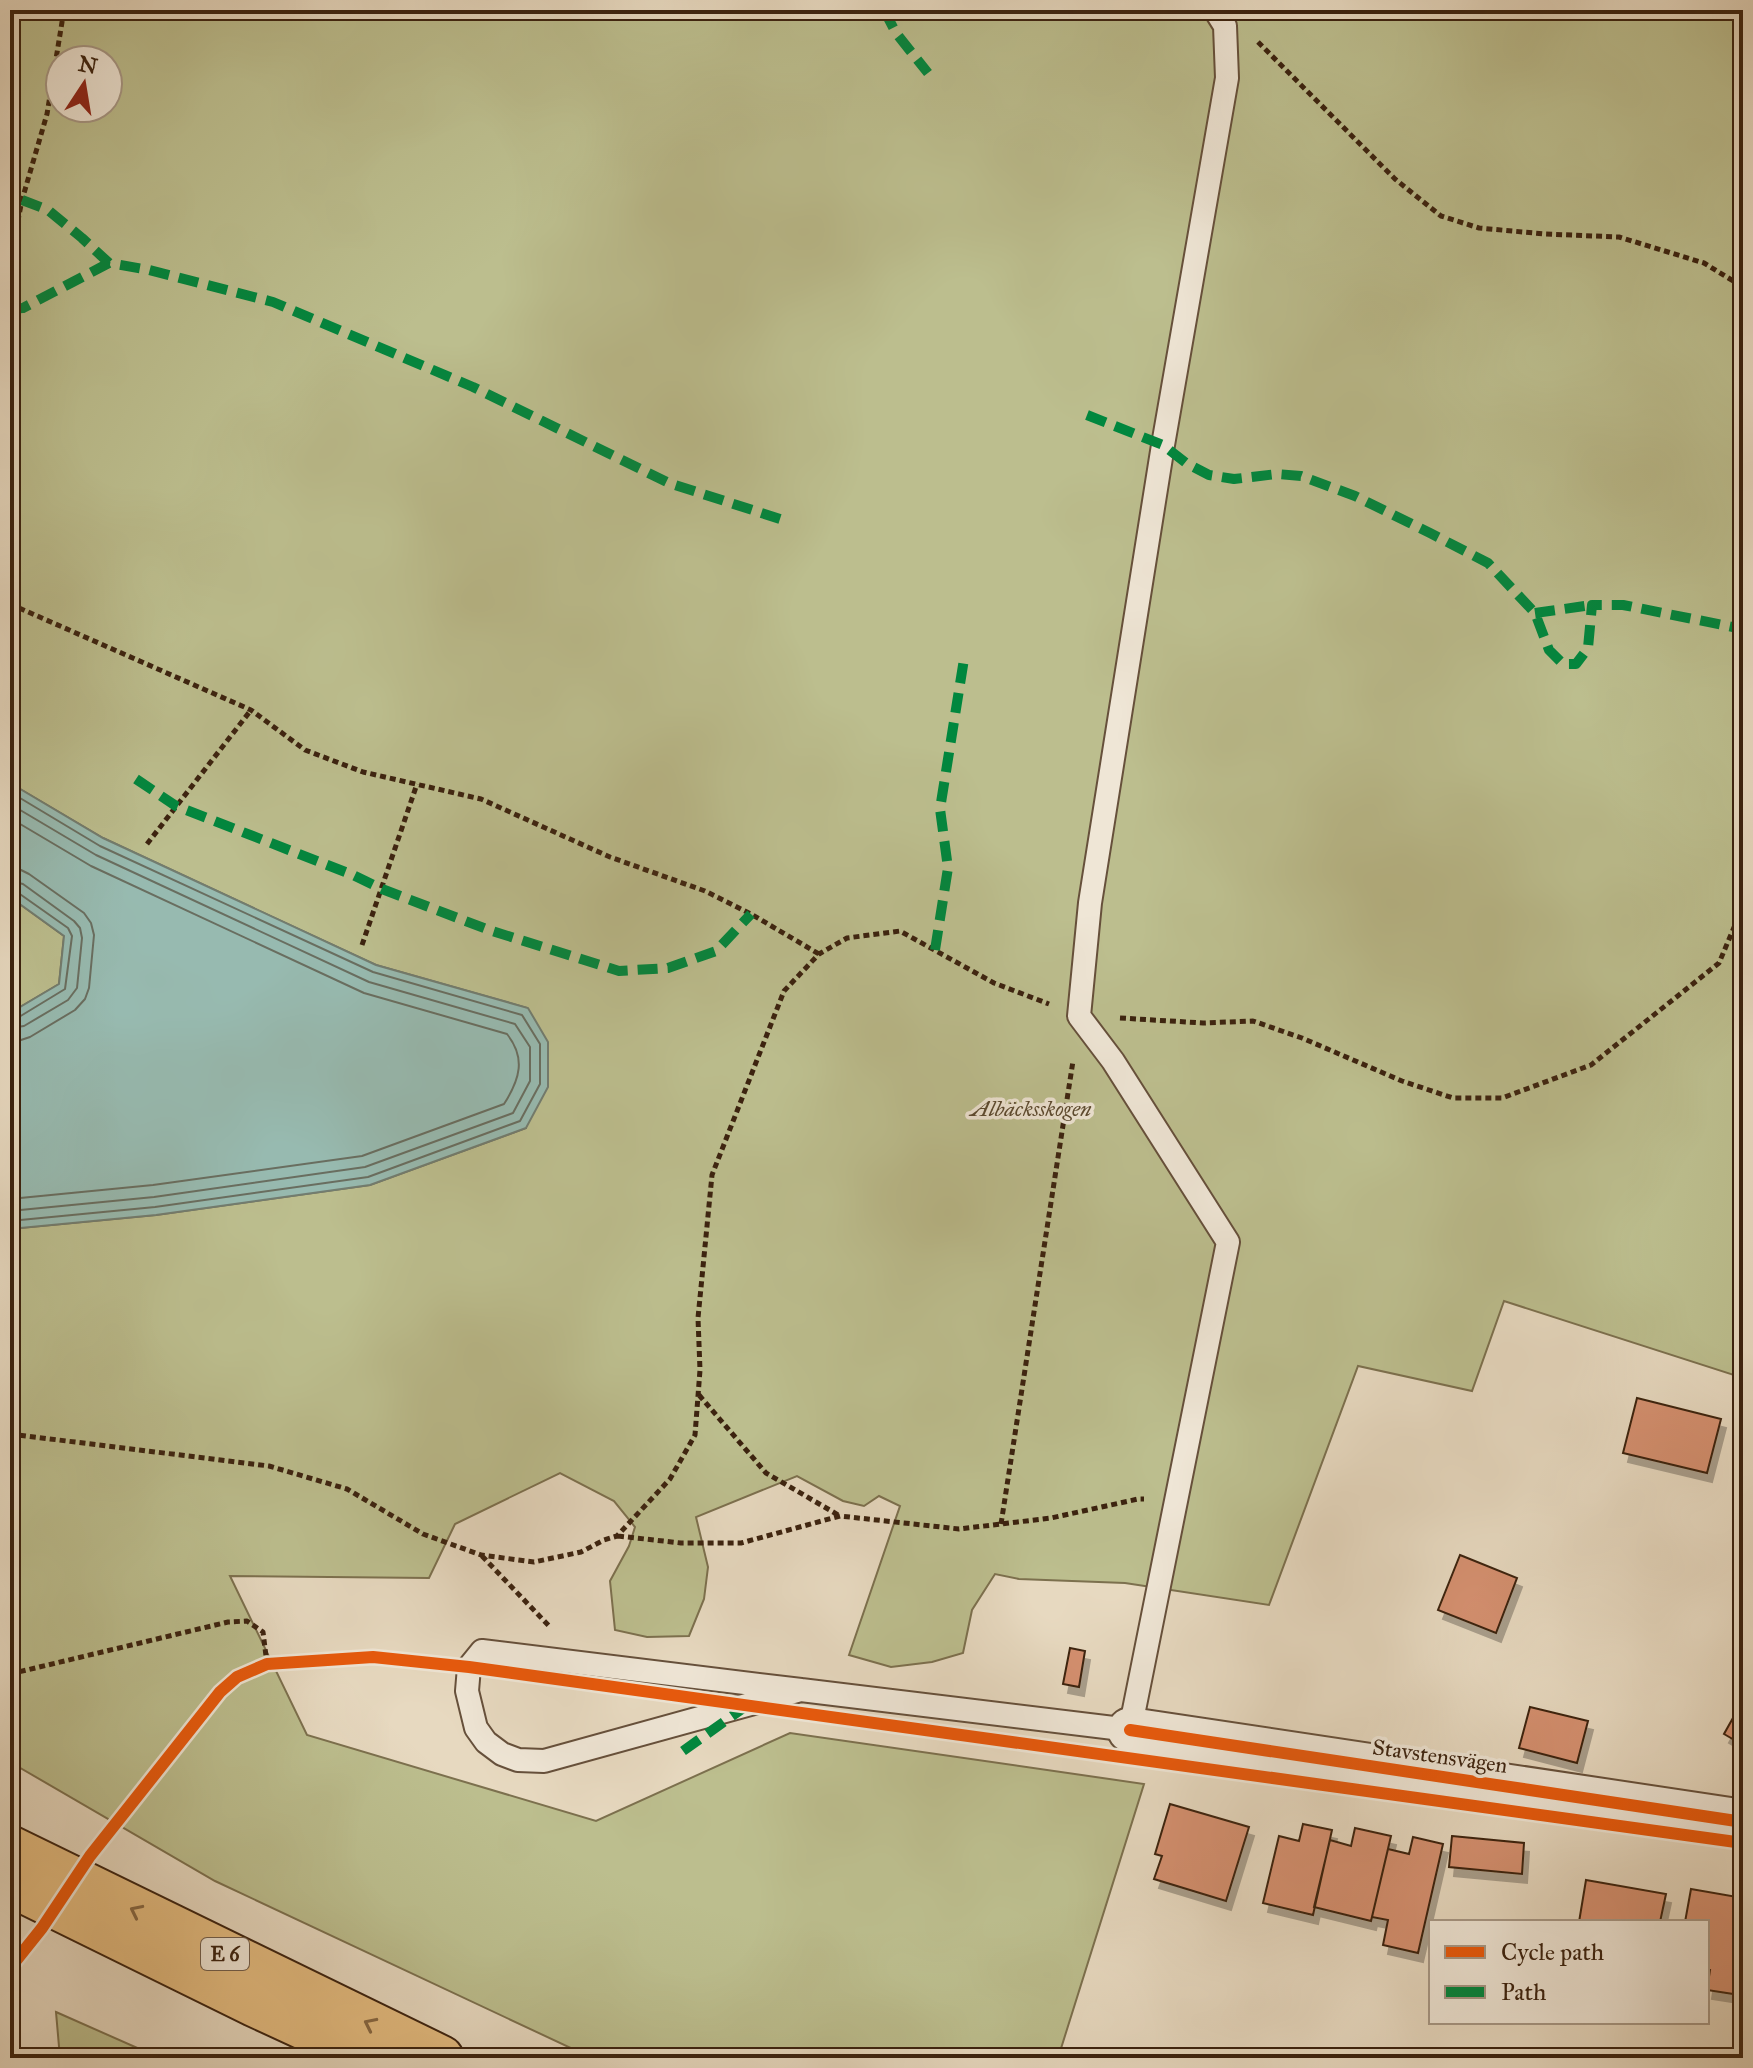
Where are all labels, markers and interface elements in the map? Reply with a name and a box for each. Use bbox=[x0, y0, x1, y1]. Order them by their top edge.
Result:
north arrow bbox=[44, 44, 124, 124]
text: N bbox=[76, 50, 100, 80]
park label: Albäcksskogen bbox=[968, 1095, 1092, 1122]
street label: Stavstensvägen bbox=[1371, 1733, 1509, 1779]
one-way arrow bbox=[130, 1905, 145, 1920]
legend bbox=[1429, 1920, 1709, 2024]
text: Cycle path bbox=[1501, 1937, 1604, 1967]
road number: E 6 bbox=[201, 1938, 249, 1970]
text: Path bbox=[1501, 1977, 1546, 2007]
one-way arrow bbox=[364, 2018, 379, 2034]

